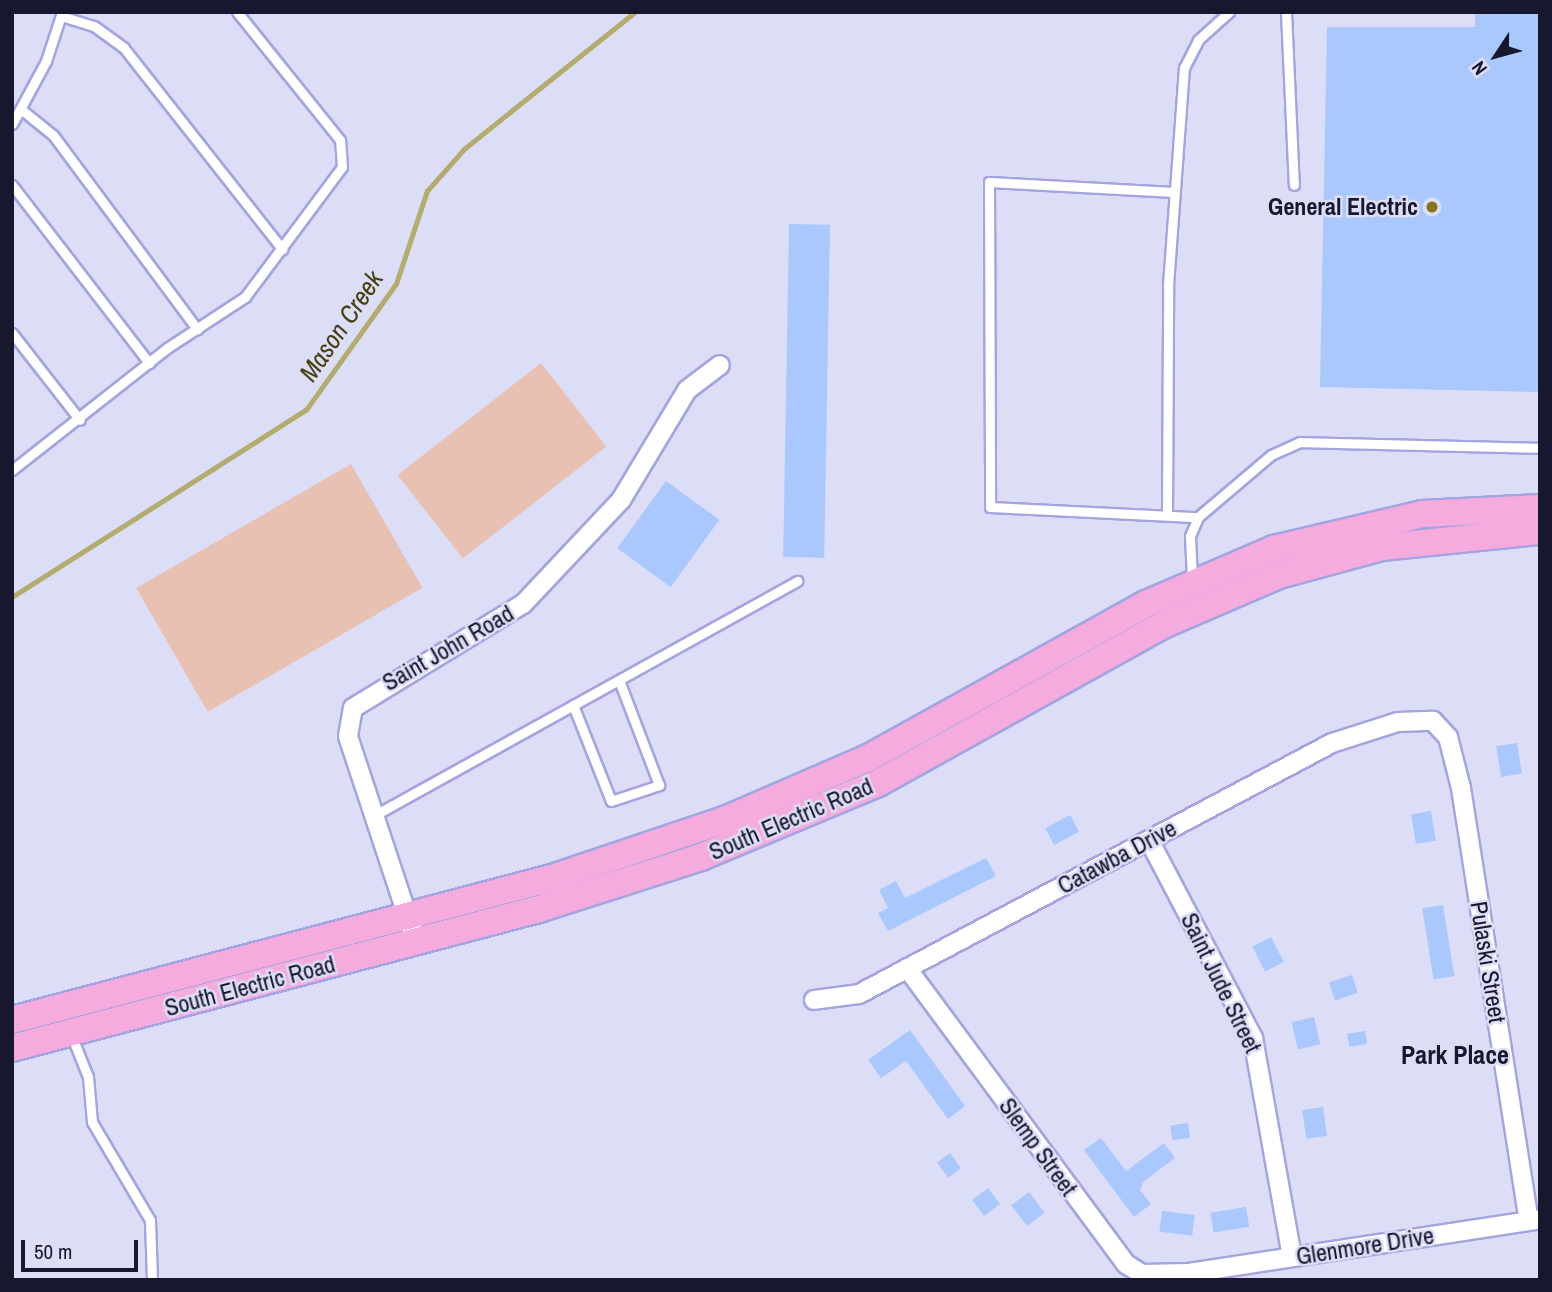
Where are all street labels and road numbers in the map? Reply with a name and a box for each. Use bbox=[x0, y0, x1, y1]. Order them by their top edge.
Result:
street label: Saint John Road bbox=[377, 599, 519, 697]
street label: South Electric Road bbox=[705, 772, 877, 866]
street label: Catawba Drive bbox=[1053, 814, 1181, 900]
street label: Pulaski Street bbox=[1464, 899, 1512, 1025]
street label: Saint Jude Street bbox=[1175, 908, 1267, 1058]
street label: South Electric Road bbox=[162, 949, 338, 1023]
street label: Slemp Street bbox=[993, 1093, 1083, 1201]
street label: Glenmore Drive bbox=[1294, 1221, 1436, 1271]

